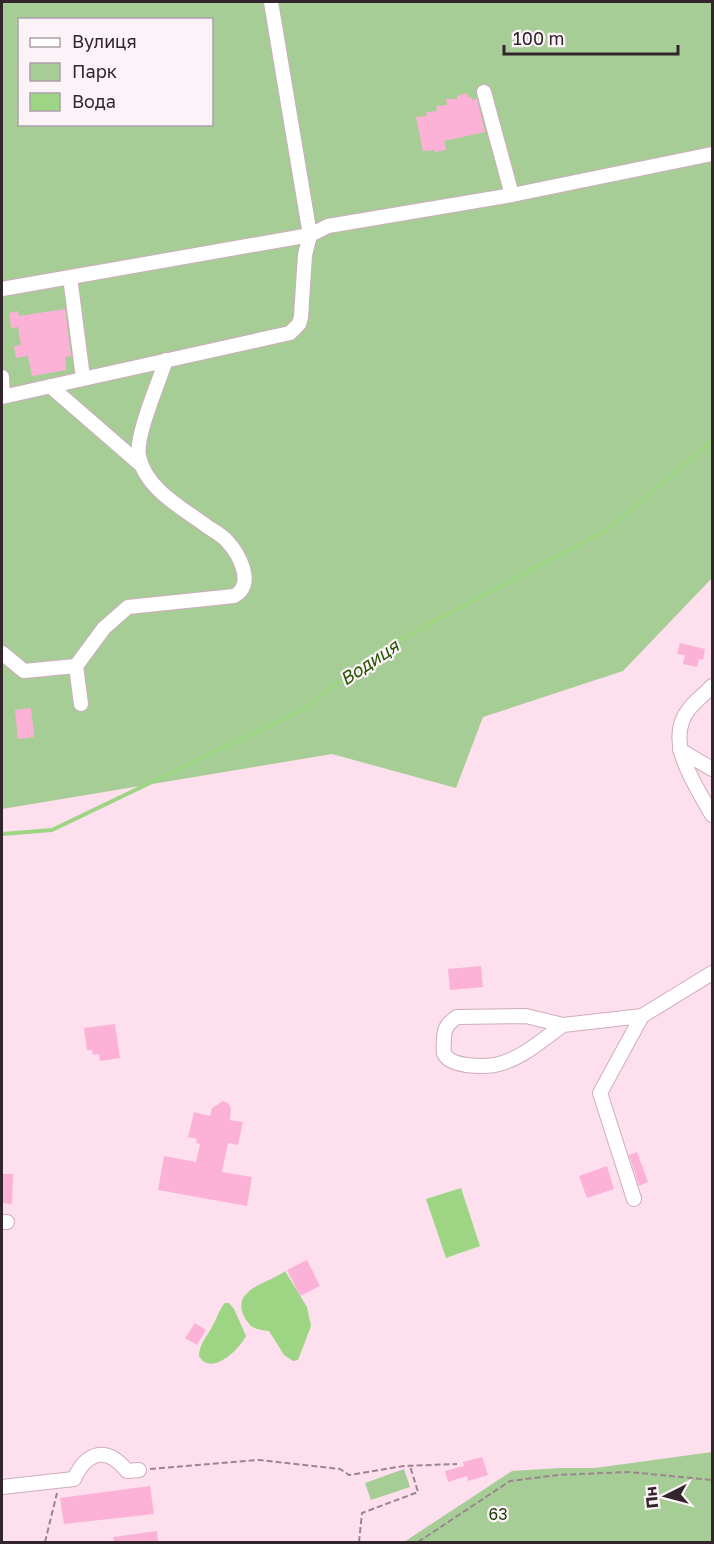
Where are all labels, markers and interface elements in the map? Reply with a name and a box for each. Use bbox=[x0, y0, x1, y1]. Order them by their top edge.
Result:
legend bbox=[18, 18, 213, 126]
scale bar bbox=[504, 18, 678, 56]
text: 100 m bbox=[513, 27, 564, 49]
text: Вулиця bbox=[72, 30, 137, 52]
text: Парк bbox=[72, 60, 117, 82]
text: Вода bbox=[72, 90, 116, 112]
water label: Водиця bbox=[335, 633, 404, 690]
north arrow bbox=[636, 1466, 696, 1526]
text: Пн bbox=[640, 1486, 662, 1509]
park label: 63 bbox=[488, 1504, 508, 1524]

